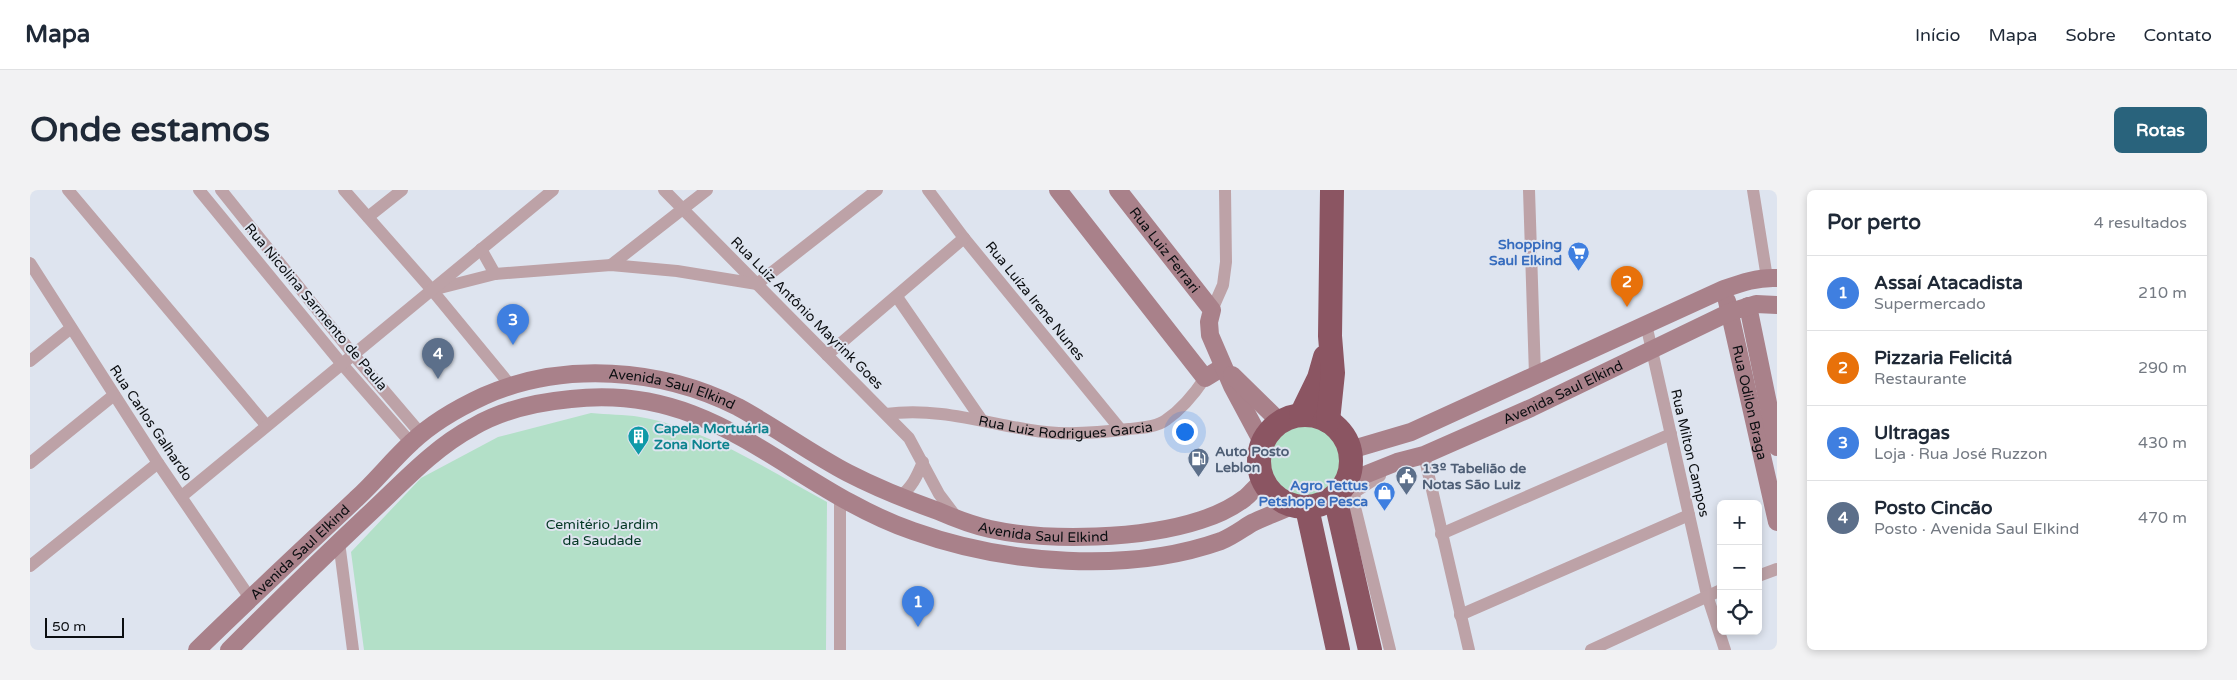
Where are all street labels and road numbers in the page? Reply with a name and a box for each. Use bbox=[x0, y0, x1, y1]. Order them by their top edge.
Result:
street label: Rua Luiz Ferrari bbox=[1126, 204, 1204, 296]
street label: Rua Nicolina Sarmento de Paula bbox=[241, 220, 391, 394]
street label: Rua Luiz Antônio Mayrink Goes bbox=[727, 233, 887, 393]
street label: Rua Luíza Irene Nunes bbox=[982, 238, 1088, 364]
street label: Rua Odilon Braga bbox=[1729, 343, 1771, 461]
street label: Avenida Saul Elkind bbox=[1500, 357, 1625, 428]
street label: Rua Carlos Galhardo bbox=[106, 362, 196, 484]
street label: Avenida Saul Elkind bbox=[608, 365, 738, 413]
street label: Rua Milton Campos bbox=[1667, 387, 1713, 519]
street label: Rua Luiz Rodrigues Garcia bbox=[977, 412, 1154, 442]
street label: Avenida Saul Elkind bbox=[246, 501, 353, 603]
street label: Avenida Saul Elkind bbox=[976, 518, 1109, 545]

